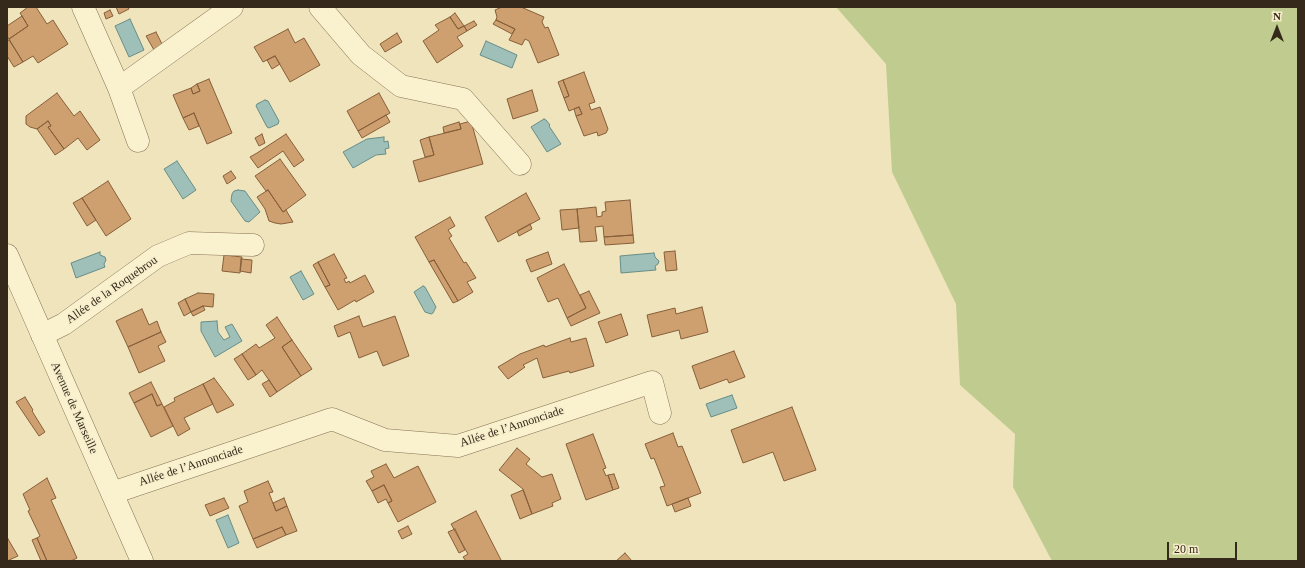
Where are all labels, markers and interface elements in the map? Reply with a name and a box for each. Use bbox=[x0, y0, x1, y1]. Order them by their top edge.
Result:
north arrow bbox=[1257, 8, 1297, 48]
text: N bbox=[1273, 10, 1281, 22]
street label: Allée de la Roquebrou bbox=[64, 253, 160, 327]
street label: Avenue de Marseille bbox=[47, 360, 101, 456]
street label: Allée de l’Annonciade bbox=[458, 403, 566, 451]
street label: Allée de l’Annonciade bbox=[137, 442, 245, 490]
scale bar bbox=[1169, 534, 1239, 560]
text: 20 m bbox=[1174, 542, 1198, 556]

